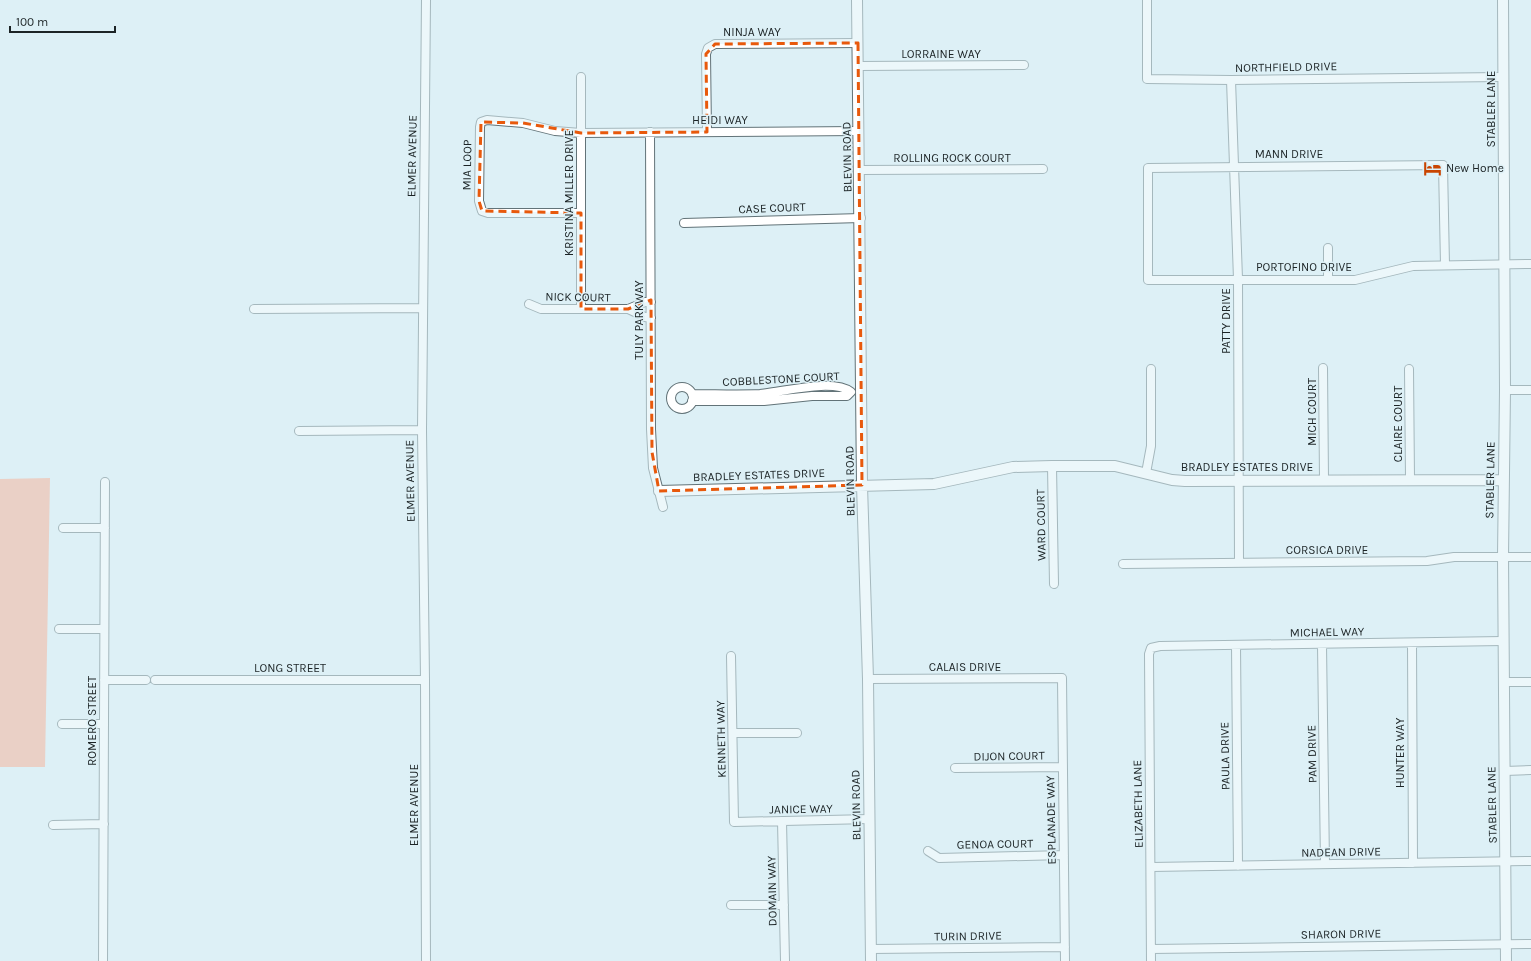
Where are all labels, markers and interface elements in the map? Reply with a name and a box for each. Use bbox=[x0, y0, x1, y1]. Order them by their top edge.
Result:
scale bar bbox=[10, 8, 115, 34]
text: 100 m bbox=[16, 15, 48, 29]
street label: NINJA WAY bbox=[723, 25, 781, 39]
street label: LORRAINE WAY bbox=[901, 47, 981, 61]
street label: NORTHFIELD DRIVE bbox=[1235, 59, 1337, 75]
street label: STABLER LANE bbox=[1484, 70, 1498, 148]
street label: HEIDI WAY bbox=[692, 113, 748, 127]
street label: ELMER AVENUE bbox=[404, 115, 420, 197]
street label: BLEVIN ROAD bbox=[839, 121, 855, 193]
street label: KRISTINA MILLER DRIVE bbox=[562, 130, 576, 256]
street label: MIA LOOP bbox=[460, 139, 474, 191]
street label: MANN DRIVE bbox=[1255, 147, 1323, 161]
street label: ROLLING ROCK COURT bbox=[893, 151, 1011, 165]
hotel icon: New Home bbox=[1423, 158, 1443, 178]
place label: New Home bbox=[1446, 161, 1504, 175]
street label: CASE COURT bbox=[738, 200, 806, 216]
street label: PORTOFINO DRIVE bbox=[1256, 260, 1352, 274]
street label: TULY PARKWAY bbox=[632, 280, 646, 360]
street label: PATTY DRIVE bbox=[1219, 288, 1233, 354]
street label: NICK COURT bbox=[545, 289, 611, 305]
street label: COBBLESTONE COURT bbox=[722, 369, 840, 389]
street label: MICH COURT bbox=[1305, 378, 1319, 446]
street label: CLAIRE COURT bbox=[1391, 386, 1405, 462]
street label: ELMER AVENUE bbox=[402, 440, 418, 522]
street label: STABLER LANE bbox=[1482, 441, 1498, 519]
street label: BLEVIN ROAD bbox=[842, 445, 858, 517]
street label: BRADLEY ESTATES DRIVE bbox=[1181, 460, 1313, 474]
street label: BRADLEY ESTATES DRIVE bbox=[693, 466, 825, 484]
street label: WARD COURT bbox=[1033, 489, 1049, 561]
street label: CORSICA DRIVE bbox=[1286, 543, 1368, 557]
street label: MICHAEL WAY bbox=[1290, 624, 1365, 640]
street label: CALAIS DRIVE bbox=[929, 660, 1001, 674]
street label: LONG STREET bbox=[254, 661, 326, 675]
street label: ROMERO STREET bbox=[85, 676, 99, 766]
street label: KENNETH WAY bbox=[713, 700, 729, 778]
street label: HUNTER WAY bbox=[1393, 717, 1407, 788]
street label: PAULA DRIVE bbox=[1217, 722, 1233, 790]
street label: PAM DRIVE bbox=[1304, 725, 1320, 783]
street label: DIJON COURT bbox=[973, 748, 1045, 764]
street label: ELIZABETH LANE bbox=[1130, 760, 1146, 848]
street label: ELMER AVENUE bbox=[407, 764, 421, 846]
street label: STABLER LANE bbox=[1484, 766, 1500, 844]
street label: BLEVIN ROAD bbox=[848, 769, 864, 841]
street label: ESPLANADE WAY bbox=[1043, 775, 1059, 865]
street label: JANICE WAY bbox=[769, 801, 833, 817]
street label: GENOA COURT bbox=[957, 836, 1033, 852]
street label: NADEAN DRIVE bbox=[1301, 844, 1381, 860]
street label: DOMAIN WAY bbox=[764, 855, 780, 926]
street label: SHARON DRIVE bbox=[1301, 926, 1381, 942]
street label: TURIN DRIVE bbox=[934, 928, 1002, 944]

